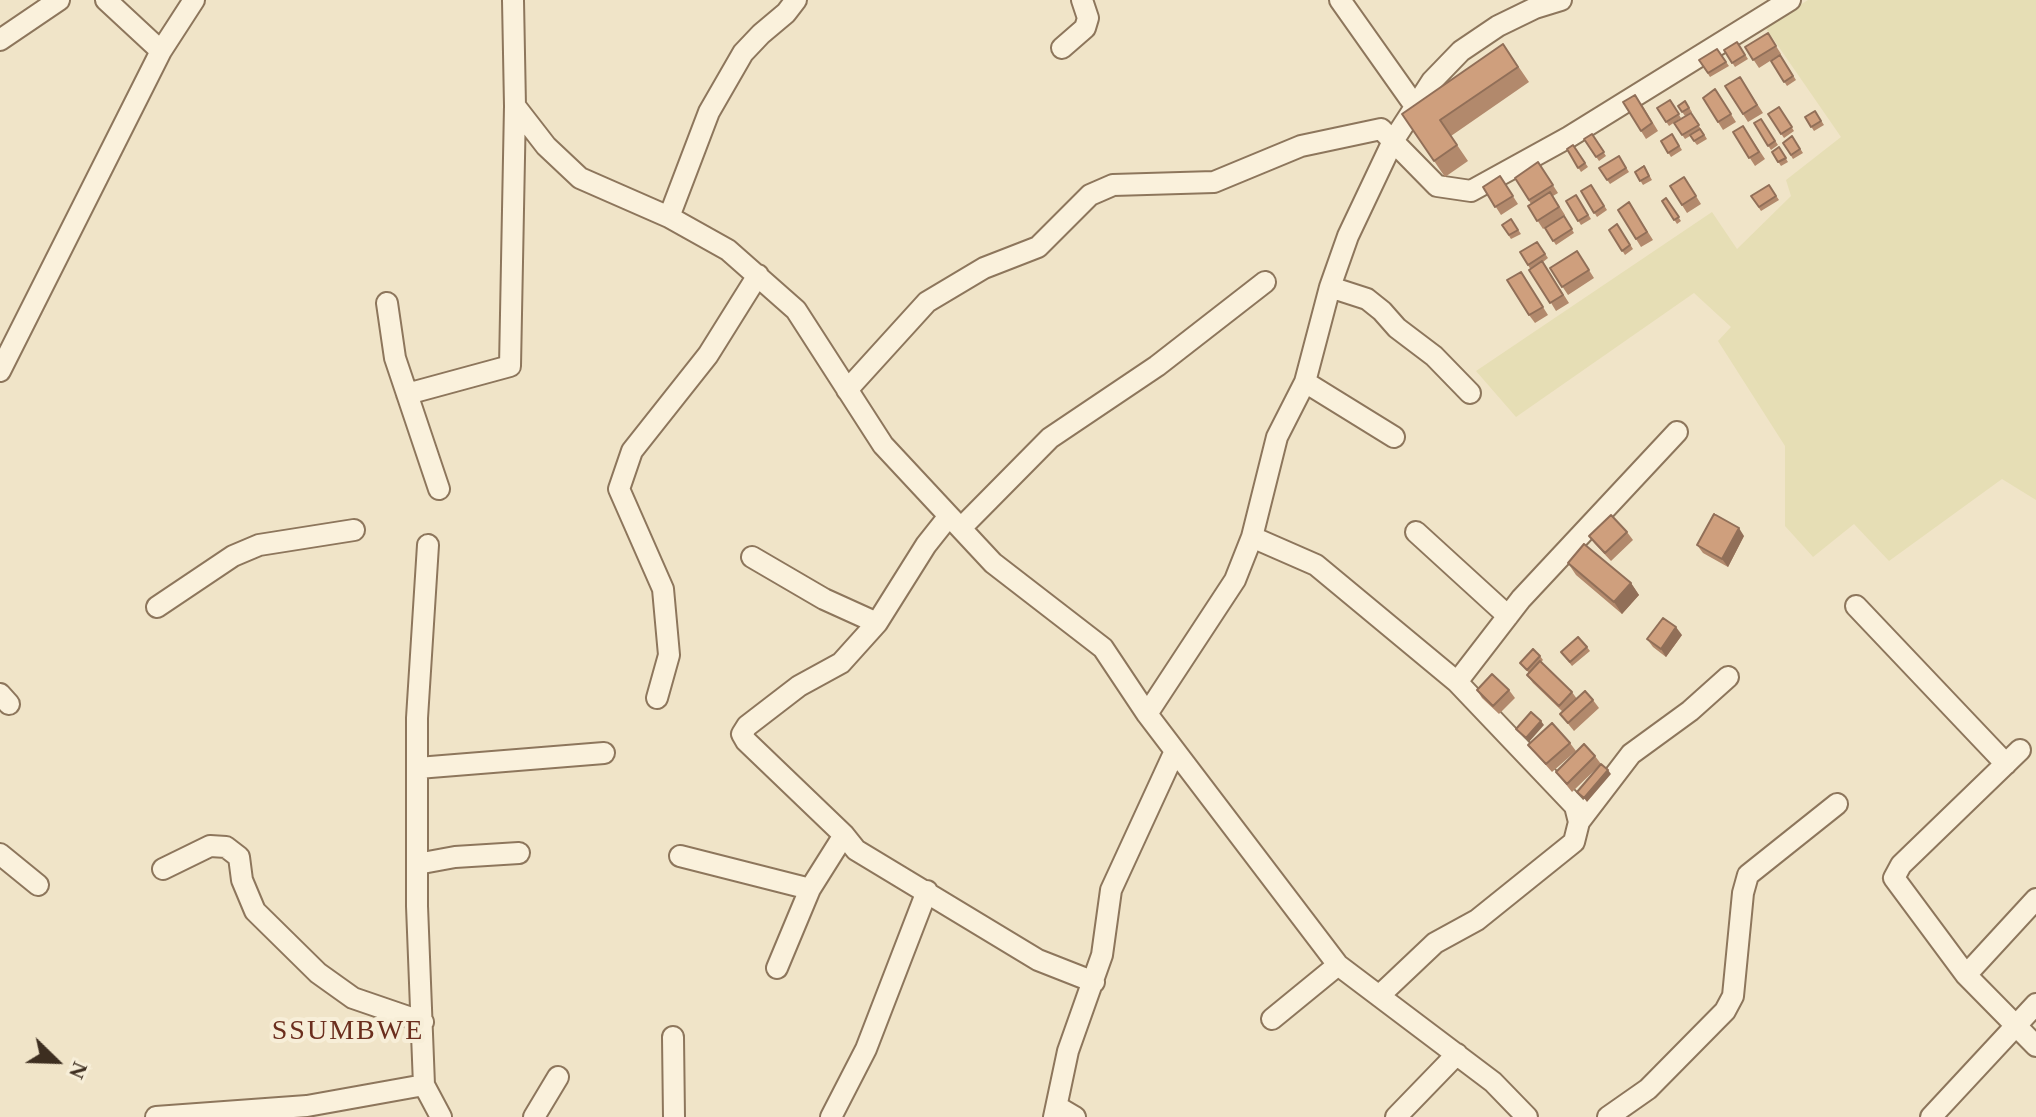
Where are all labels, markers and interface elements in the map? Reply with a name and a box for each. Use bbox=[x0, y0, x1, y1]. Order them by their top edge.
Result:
district label: SSUMBWE bbox=[272, 1015, 424, 1049]
north arrow bbox=[16, 1021, 96, 1101]
text: N bbox=[64, 1058, 93, 1083]

